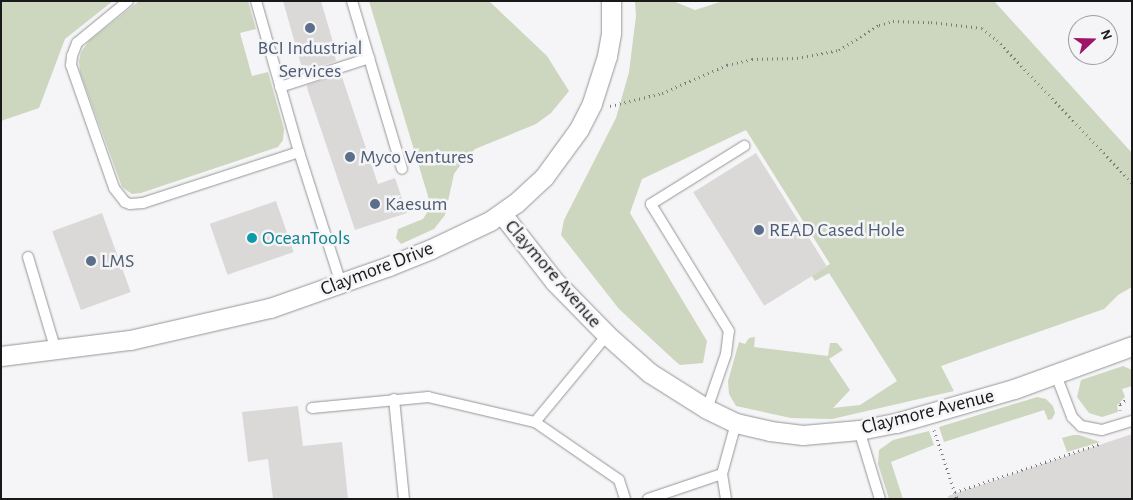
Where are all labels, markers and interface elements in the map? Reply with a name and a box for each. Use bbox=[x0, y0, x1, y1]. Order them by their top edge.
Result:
north arrow bbox=[1068, 15, 1118, 65]
marker: BCI Industrial Services bbox=[304, 22, 316, 34]
text: N bbox=[1098, 28, 1114, 42]
place label: BCI Industrial Services bbox=[257, 36, 363, 83]
place label: Myco Ventures bbox=[360, 145, 474, 169]
marker: Myco Ventures bbox=[344, 151, 356, 163]
place label: Kaesum bbox=[385, 192, 448, 216]
marker: Kaesum bbox=[369, 198, 381, 210]
street label: Claymore Avenue bbox=[499, 215, 607, 333]
place label: READ Cased Hole bbox=[769, 218, 905, 242]
marker: READ Cased Hole bbox=[753, 224, 765, 236]
place label: OceanTools bbox=[262, 226, 350, 250]
marker: OceanTools bbox=[246, 232, 258, 244]
street label: Claymore Drive bbox=[317, 236, 437, 302]
place label: LMS bbox=[101, 249, 135, 273]
marker: LMS bbox=[85, 255, 97, 267]
street label: Claymore Avenue bbox=[859, 384, 997, 440]

